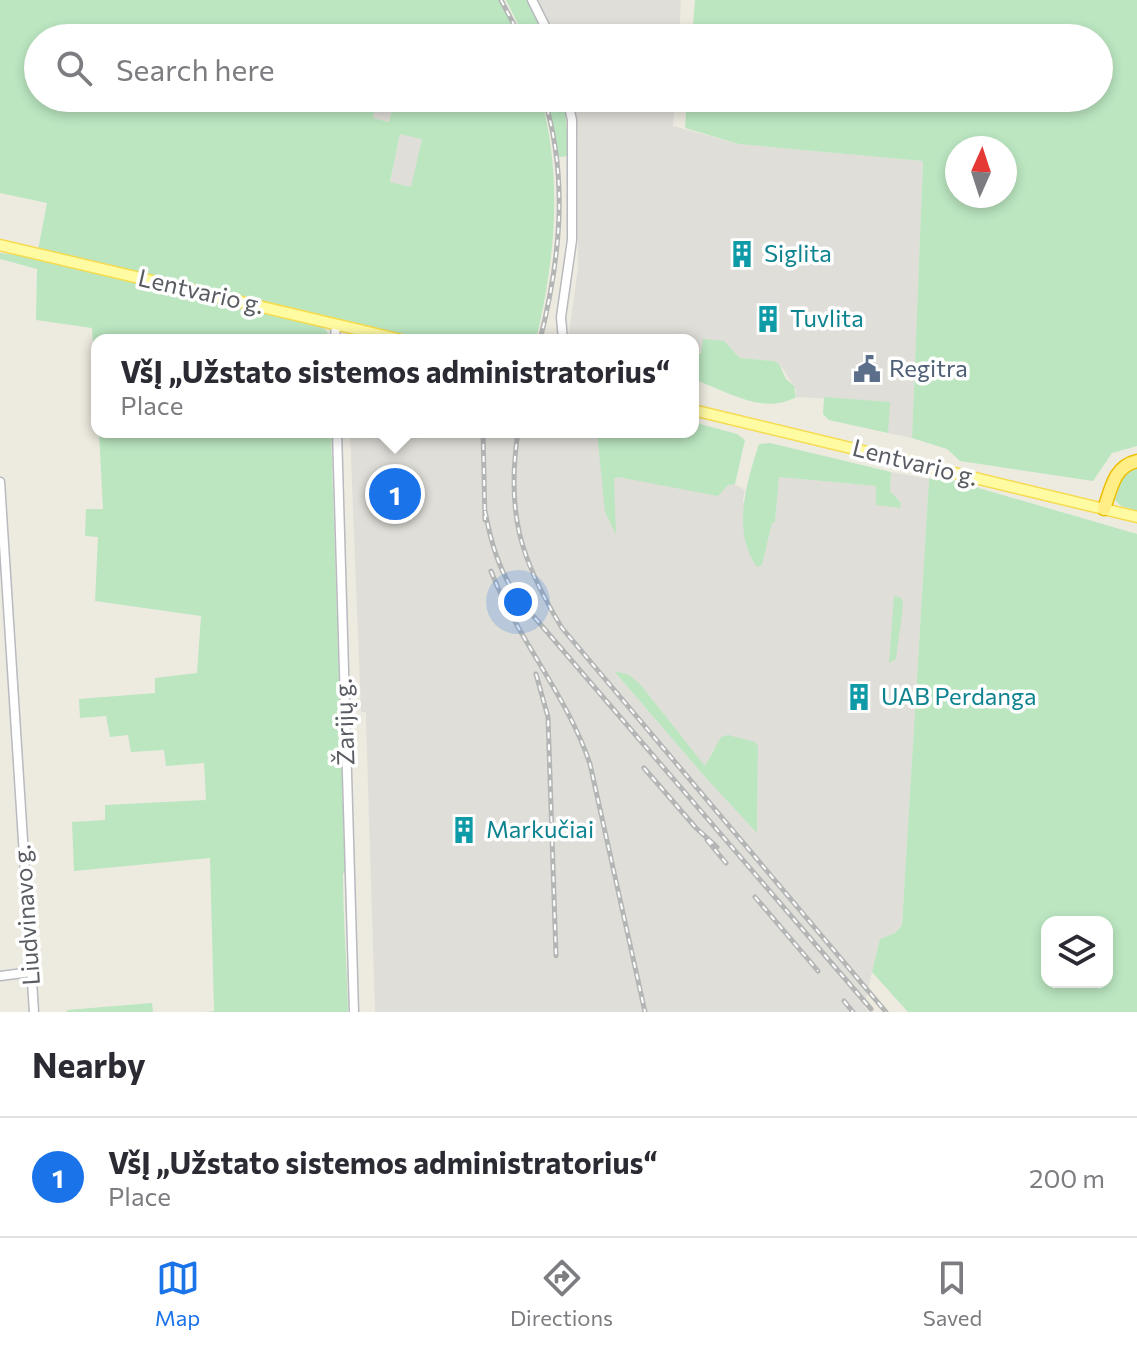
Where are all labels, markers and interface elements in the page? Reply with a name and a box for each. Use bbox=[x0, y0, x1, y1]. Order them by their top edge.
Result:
search box bbox=[24, 24, 1113, 112]
icon: search bbox=[52, 46, 96, 90]
text: Search here bbox=[116, 50, 275, 87]
north arrow bbox=[945, 136, 1017, 208]
place label: Siglita bbox=[764, 238, 832, 267]
building icon: Siglita bbox=[727, 239, 757, 269]
street label: Lentvario g. bbox=[136, 262, 267, 319]
place label: Tuvlita bbox=[790, 303, 864, 332]
building icon: Tuvlita bbox=[753, 304, 783, 334]
popup bbox=[91, 334, 699, 438]
text: VšĮ „Užstato sistemos administratorius“ bbox=[120, 352, 670, 389]
place label: Regitra bbox=[889, 353, 968, 382]
public building icon: Regitra bbox=[852, 354, 882, 384]
text: Place bbox=[120, 389, 183, 420]
street label: Lentvario g. bbox=[850, 432, 981, 491]
pin: 1 bbox=[369, 464, 421, 524]
your location bbox=[498, 582, 538, 622]
street label: Žarijų g. bbox=[327, 678, 360, 766]
place label: UAB Perdanga bbox=[881, 681, 1037, 710]
building icon: UAB Perdanga bbox=[844, 682, 874, 712]
place label: Markučiai bbox=[486, 814, 594, 843]
building icon: Markučiai bbox=[449, 815, 479, 845]
street label: Liudvinavo g. bbox=[6, 844, 45, 987]
map controls bbox=[1041, 916, 1113, 988]
button: layers bbox=[1041, 916, 1113, 988]
text: Nearby bbox=[32, 1043, 146, 1085]
text: VšĮ „Užstato sistemos administratorius“ bbox=[108, 1143, 657, 1180]
text: 1 bbox=[52, 1162, 64, 1193]
text: 200 m bbox=[1029, 1162, 1105, 1193]
text: Place bbox=[108, 1180, 171, 1211]
tab: Map bbox=[155, 1256, 200, 1331]
tab: Directions bbox=[510, 1256, 613, 1331]
tab: Saved bbox=[923, 1256, 982, 1331]

